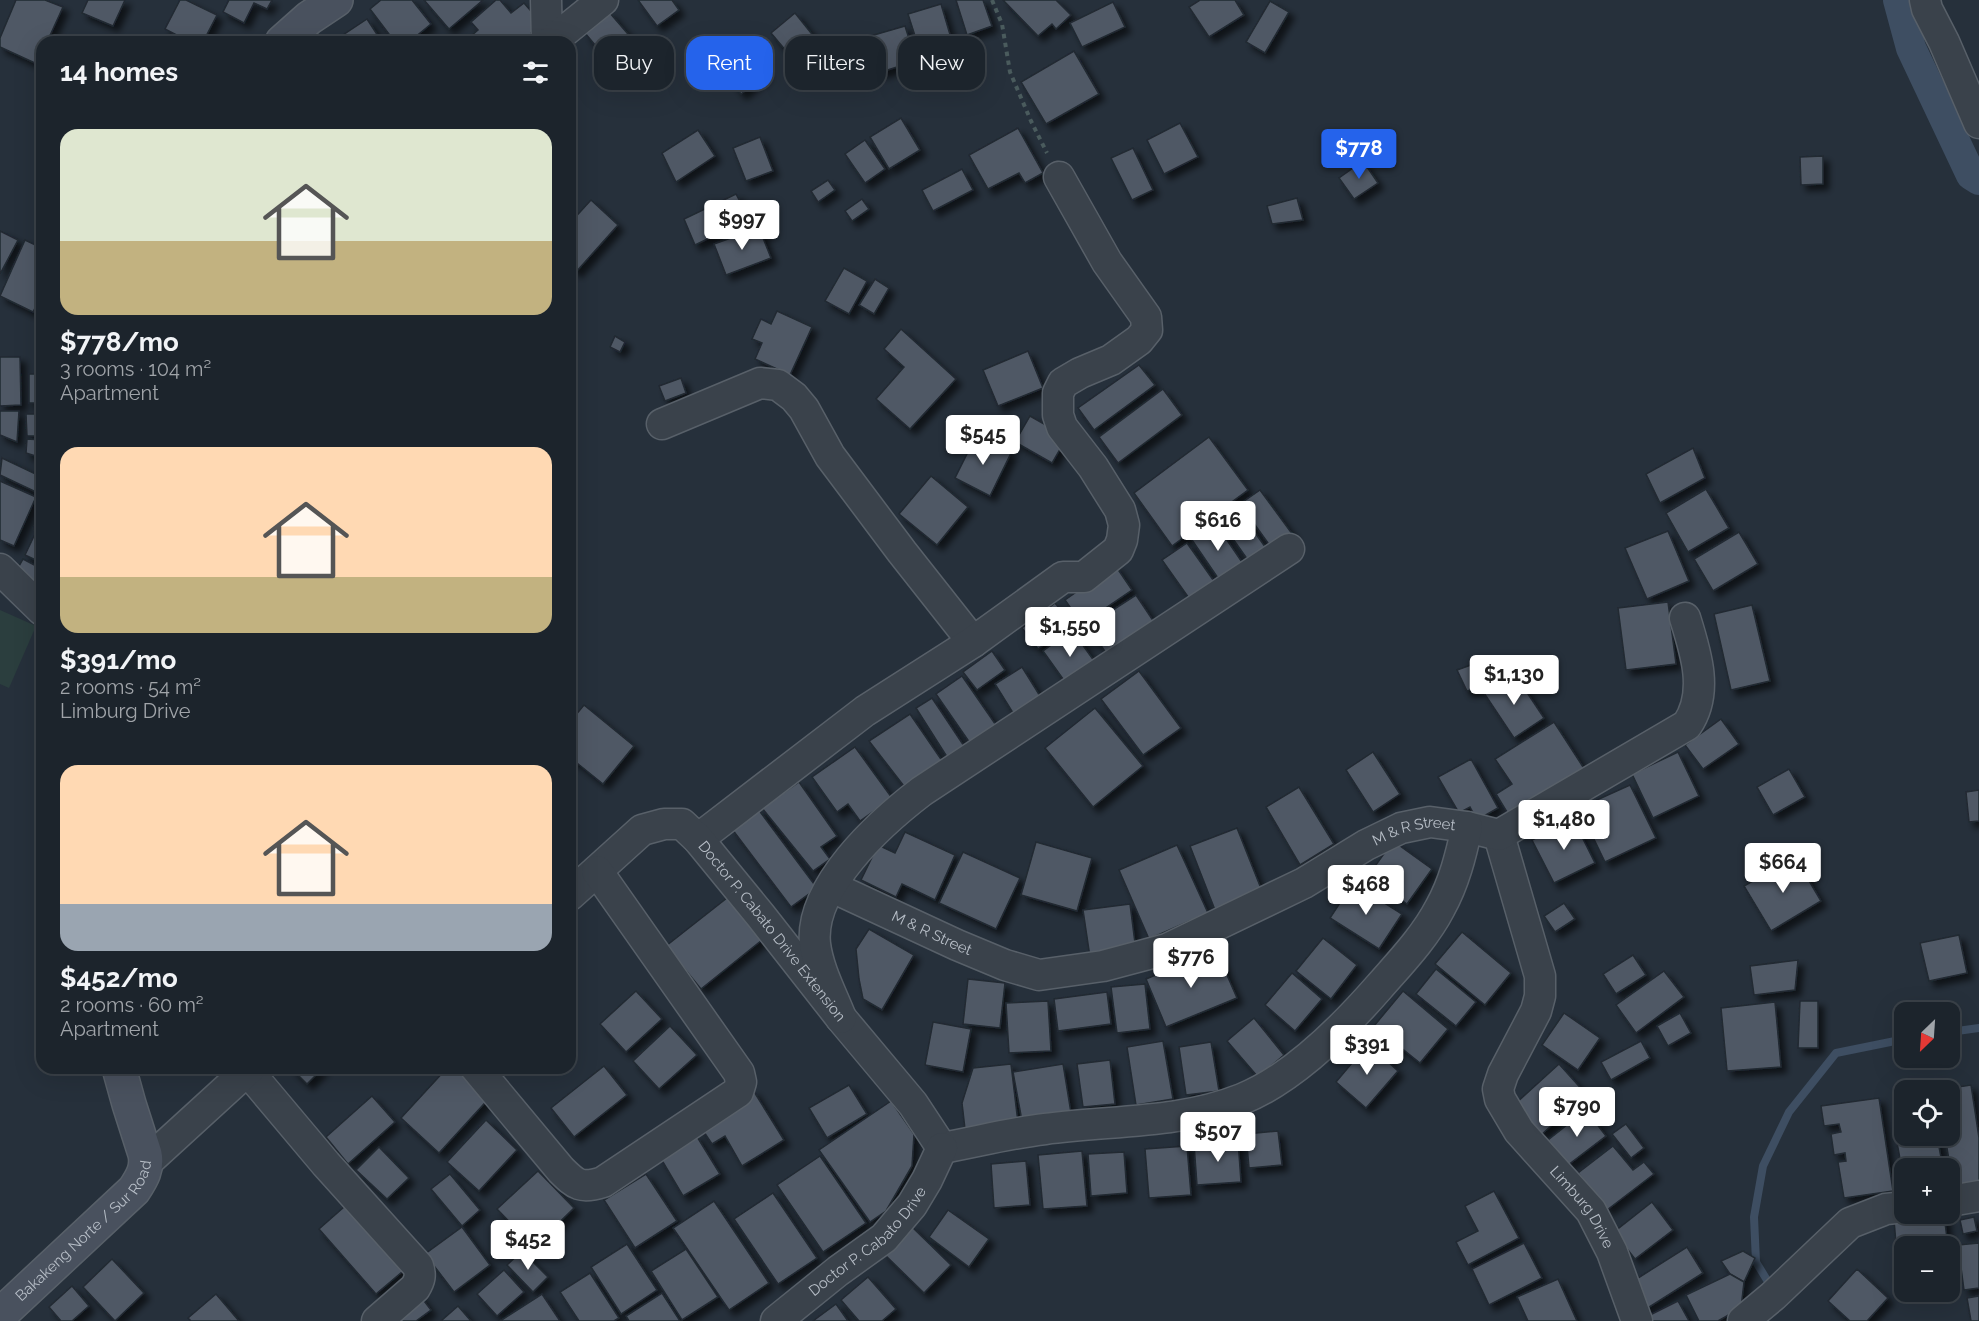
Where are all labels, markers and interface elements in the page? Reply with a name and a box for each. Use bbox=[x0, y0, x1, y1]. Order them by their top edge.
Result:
chip: Buy bbox=[594, 36, 674, 90]
chip: Rent bbox=[686, 36, 773, 90]
chip: Filters bbox=[785, 36, 886, 90]
chip: New bbox=[898, 36, 985, 90]
icon: filters bbox=[519, 56, 552, 89]
text: 14 homes bbox=[60, 57, 178, 87]
pin: $778 bbox=[1323, 129, 1395, 180]
text: $778 bbox=[1335, 136, 1383, 160]
icon: home bbox=[252, 168, 360, 276]
pin: $997 bbox=[706, 200, 778, 251]
text: $997 bbox=[718, 207, 766, 231]
text: $778/mo bbox=[60, 327, 179, 357]
text: 3 rooms · 104 m² bbox=[60, 357, 211, 381]
text: Apartment bbox=[60, 381, 159, 405]
pin: $545 bbox=[947, 415, 1019, 466]
text: $545 bbox=[960, 422, 1006, 446]
icon: home bbox=[252, 486, 360, 594]
pin: $616 bbox=[1182, 501, 1254, 552]
text: $616 bbox=[1195, 508, 1241, 532]
pin: $1,550 bbox=[1021, 607, 1119, 658]
text: $1,550 bbox=[1039, 614, 1101, 638]
text: $391/mo bbox=[60, 645, 176, 675]
pin: $1,130 bbox=[1465, 655, 1563, 706]
text: $1,130 bbox=[1484, 662, 1544, 686]
text: 2 rooms · 54 m² bbox=[60, 675, 201, 699]
text: Limburg Drive bbox=[60, 699, 191, 723]
pin: $1,480 bbox=[1515, 800, 1613, 851]
icon: home bbox=[252, 804, 360, 912]
text: $1,480 bbox=[1533, 807, 1595, 831]
street label: M & R Street bbox=[1369, 813, 1457, 850]
street label: Doctor P. Cabato Drive Extension bbox=[694, 837, 849, 1025]
pin: $664 bbox=[1747, 843, 1819, 894]
text: $664 bbox=[1759, 850, 1807, 874]
pin: $468 bbox=[1330, 865, 1402, 916]
text: $468 bbox=[1342, 872, 1390, 896]
street label: M & R Street bbox=[889, 907, 975, 959]
pin: $776 bbox=[1155, 938, 1227, 989]
text: $776 bbox=[1167, 945, 1215, 969]
text: $452/mo bbox=[60, 963, 178, 993]
text: 2 rooms · 60 m² bbox=[60, 993, 204, 1017]
north arrow bbox=[1894, 1002, 1960, 1068]
map controls bbox=[1894, 1002, 1960, 1302]
text: Apartment bbox=[60, 1017, 159, 1041]
pin: $391 bbox=[1331, 1025, 1403, 1076]
text: $391 bbox=[1344, 1032, 1390, 1056]
button: locate bbox=[1894, 1080, 1960, 1146]
pin: $790 bbox=[1541, 1087, 1613, 1138]
text: $790 bbox=[1553, 1094, 1601, 1118]
pin: $507 bbox=[1182, 1112, 1254, 1163]
text: $507 bbox=[1194, 1119, 1242, 1143]
button: + bbox=[1894, 1158, 1960, 1224]
street label: Bakakeng Norte / Sur Road bbox=[12, 1159, 155, 1305]
street label: Limburg Drive bbox=[1546, 1162, 1618, 1251]
street label: Doctor P. Cabato Drive bbox=[805, 1183, 930, 1300]
pin: $452 bbox=[492, 1220, 564, 1271]
text: $452 bbox=[505, 1227, 551, 1251]
button: − bbox=[1894, 1236, 1960, 1302]

